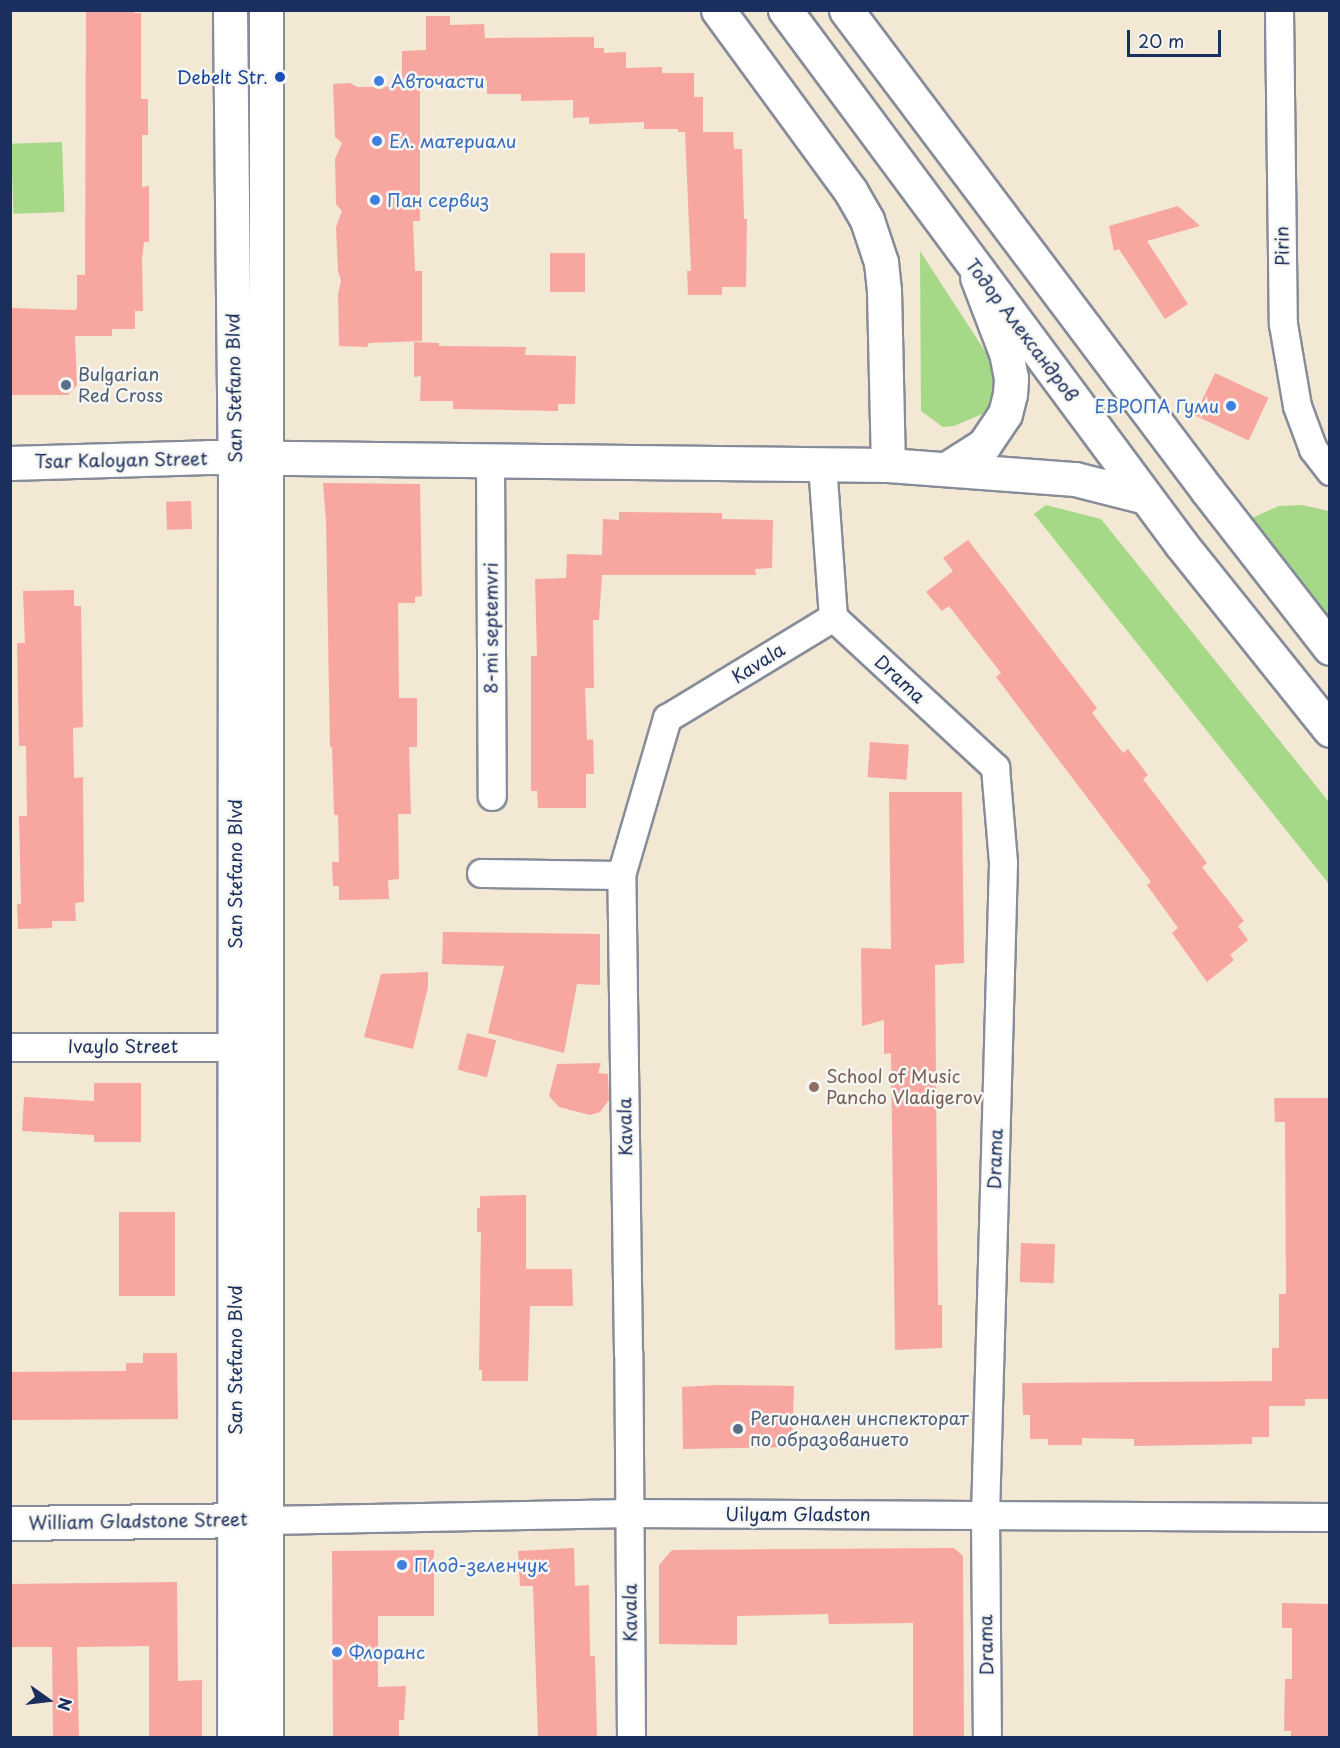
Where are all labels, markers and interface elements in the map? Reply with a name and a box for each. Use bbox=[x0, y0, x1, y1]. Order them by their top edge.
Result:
scale bar bbox=[1130, 18, 1224, 56]
text: 20 m bbox=[1138, 27, 1184, 54]
place label: Debelt Str. bbox=[175, 66, 268, 88]
marker: Debelt Str. bbox=[273, 70, 287, 84]
place label: Авточасти bbox=[391, 70, 484, 92]
marker: Авточасти bbox=[372, 74, 386, 88]
place label: Ел. материали bbox=[389, 130, 517, 152]
marker: Ел. материали bbox=[370, 134, 384, 148]
place label: Пан сервиз bbox=[387, 189, 490, 211]
marker: Пан сервиз bbox=[368, 193, 382, 207]
street label: Pirin bbox=[1271, 226, 1293, 266]
street label: Тодор Александров bbox=[961, 254, 1083, 406]
street label: San Stefano Blvd bbox=[222, 314, 246, 462]
place label: Bulgarian Red Cross bbox=[78, 364, 165, 406]
marker: Bulgarian Red Cross bbox=[59, 378, 73, 392]
place label: ЕВРОПА Гуми bbox=[1094, 395, 1219, 417]
marker: ЕВРОПА Гуми bbox=[1224, 399, 1238, 413]
street label: Tsar Kaloyan Street bbox=[34, 448, 208, 472]
street label: 8-mi septemvri bbox=[480, 562, 502, 694]
street label: Kavala bbox=[727, 638, 789, 688]
street label: Drama bbox=[870, 650, 930, 708]
street label: San Stefano Blvd bbox=[224, 800, 246, 948]
street label: Ivaylo Street bbox=[68, 1035, 178, 1057]
place label: School of Music Pancho Vladigerov bbox=[826, 1066, 985, 1108]
marker: School of Music Pancho Vladigerov bbox=[807, 1080, 821, 1094]
street label: Kavala bbox=[614, 1098, 636, 1156]
street label: Drama bbox=[983, 1128, 1007, 1190]
street label: San Stefano Blvd bbox=[224, 1286, 246, 1434]
place label: Регионален инспекторат по образованието bbox=[750, 1408, 970, 1450]
marker: Регионален инспекторат по образованието bbox=[731, 1422, 745, 1436]
street label: Uilyam Gladston bbox=[726, 1503, 870, 1525]
street label: William Gladstone Street bbox=[29, 1508, 247, 1534]
place label: Плод-зеленчук bbox=[414, 1554, 548, 1576]
marker: Плод-зеленчук bbox=[395, 1558, 409, 1572]
street label: Kavala bbox=[619, 1584, 641, 1642]
street label: Drama bbox=[975, 1615, 997, 1675]
place label: Флоранс bbox=[349, 1641, 425, 1663]
marker: Флоранс bbox=[330, 1645, 344, 1659]
north arrow bbox=[18, 1670, 78, 1730]
text: N bbox=[52, 1695, 79, 1713]

